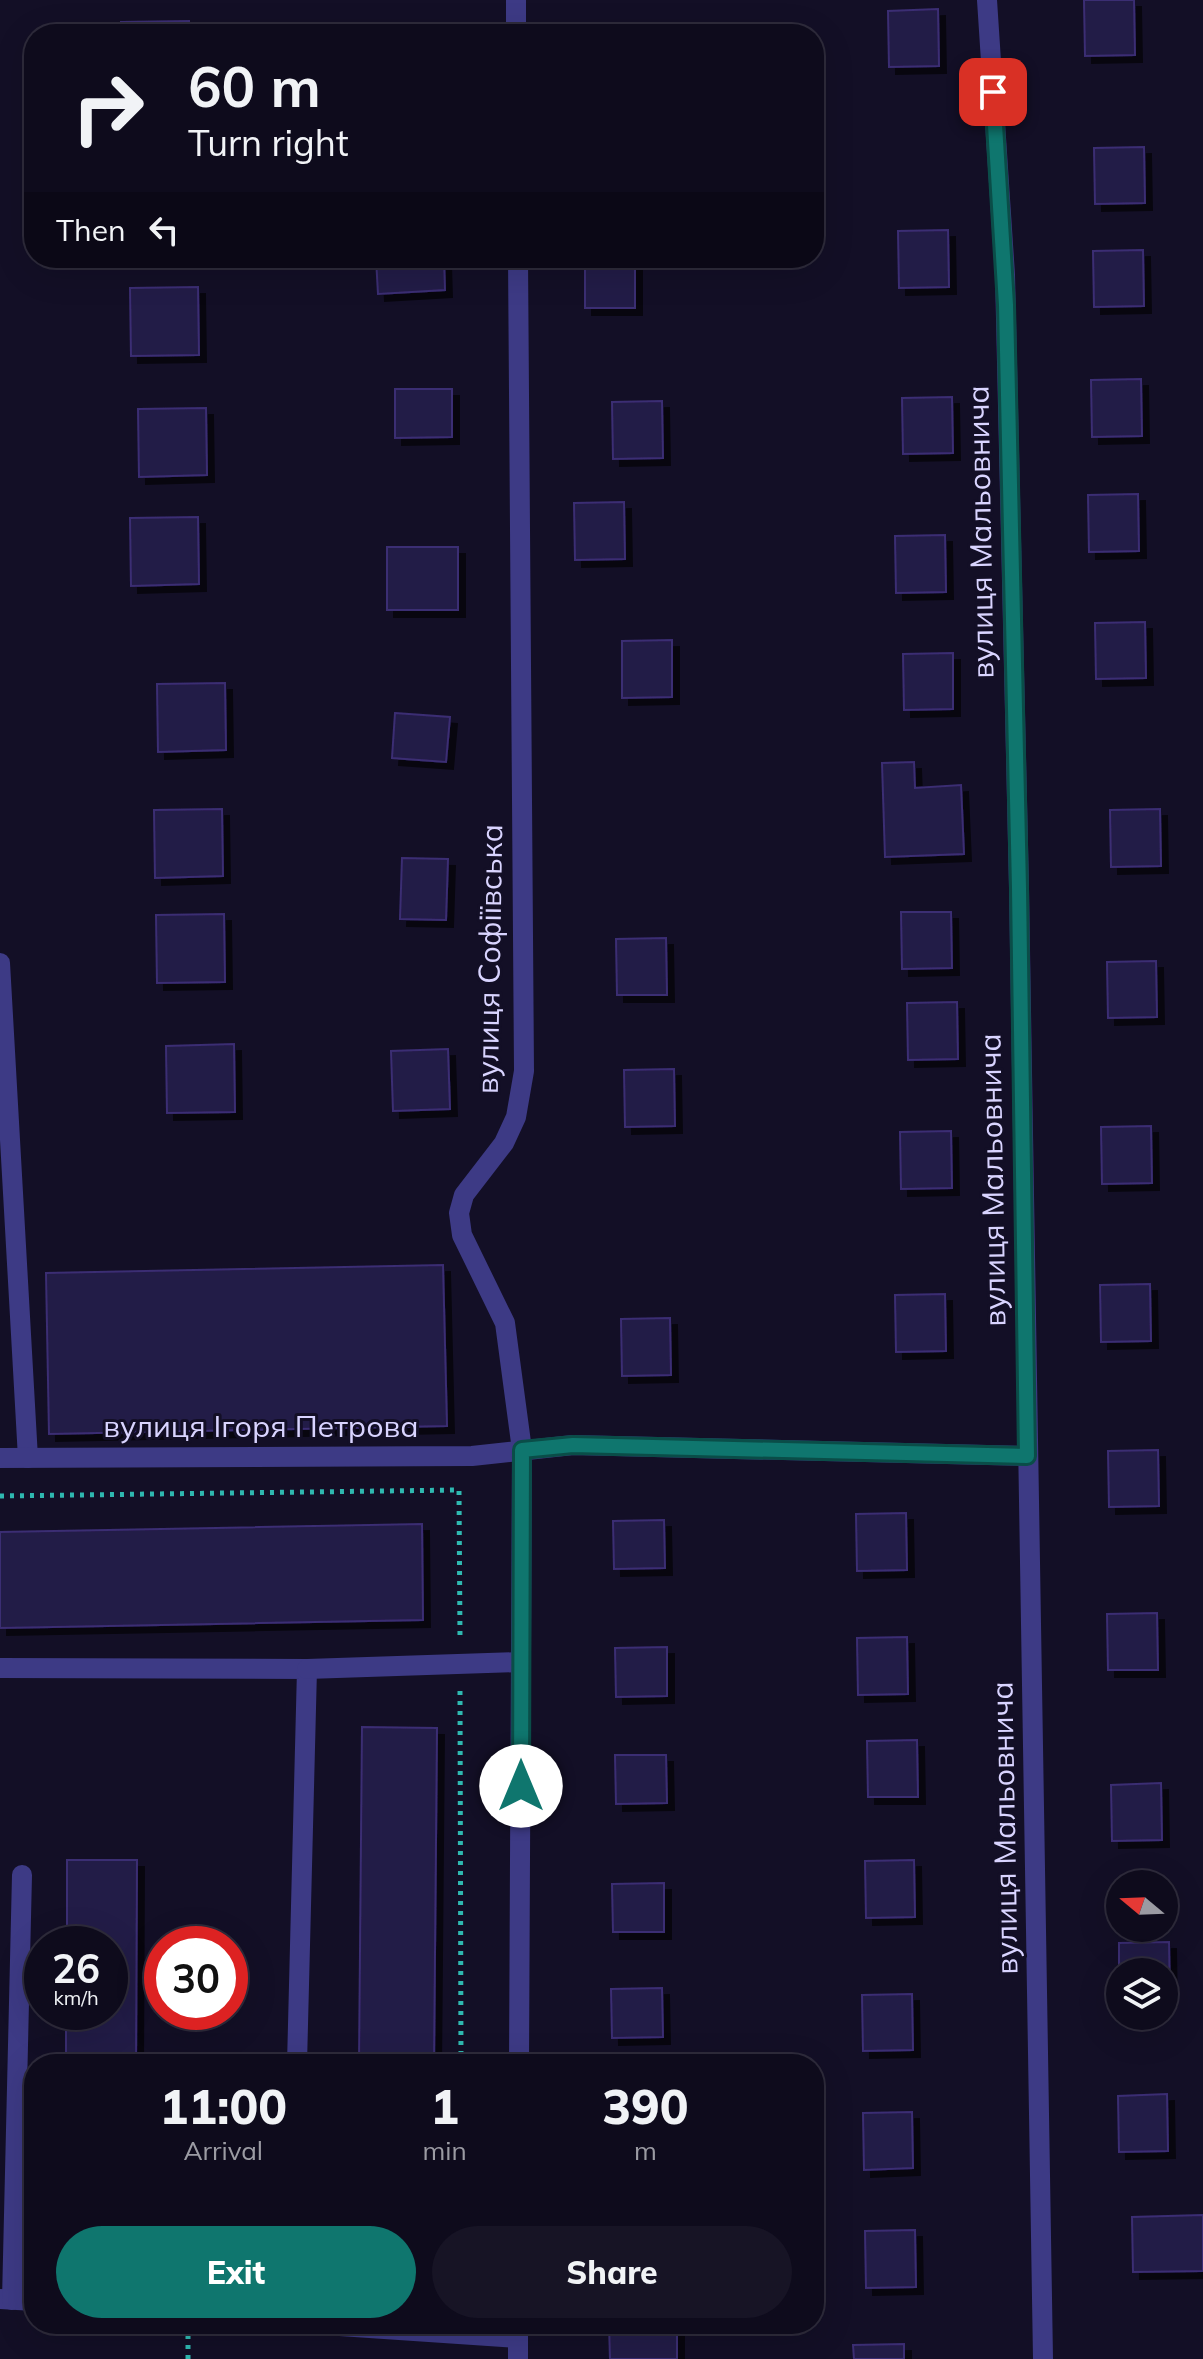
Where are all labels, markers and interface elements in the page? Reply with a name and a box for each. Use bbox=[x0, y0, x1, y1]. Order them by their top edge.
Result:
text: 60 m bbox=[188, 51, 321, 121]
icon: right bbox=[56, 56, 160, 160]
pin bbox=[959, 58, 1027, 126]
icon: arrive bbox=[971, 70, 1015, 114]
text: Turn right bbox=[188, 120, 349, 165]
icon: left bbox=[142, 208, 186, 252]
text: Then bbox=[56, 211, 126, 249]
street label: вулиця Мальовнича bbox=[958, 385, 1002, 679]
street label: вулиця Софіївська bbox=[468, 824, 510, 1094]
street label: вулиця Мальовнича bbox=[970, 1033, 1014, 1327]
street label: вулиця Ігоря Петрова bbox=[103, 1407, 419, 1445]
street label: вулиця Мальовнича bbox=[982, 1681, 1026, 1975]
position arrow bbox=[479, 1744, 563, 1828]
north arrow bbox=[1106, 1870, 1178, 1942]
map controls bbox=[1106, 1870, 1178, 2030]
speed limit sign: 30 bbox=[144, 1926, 248, 2030]
text: 26 bbox=[52, 1943, 100, 1993]
button: layers bbox=[1106, 1958, 1178, 2030]
text: km/h bbox=[53, 1985, 99, 2010]
text: 11:00 bbox=[159, 2076, 287, 2136]
text: 1 bbox=[430, 2076, 459, 2136]
text: 390 bbox=[602, 2076, 689, 2136]
text: Arrival bbox=[183, 2134, 263, 2167]
text: min bbox=[423, 2134, 467, 2167]
text: m bbox=[634, 2134, 657, 2167]
button: Exit bbox=[56, 2226, 416, 2318]
button: Share bbox=[432, 2226, 792, 2318]

